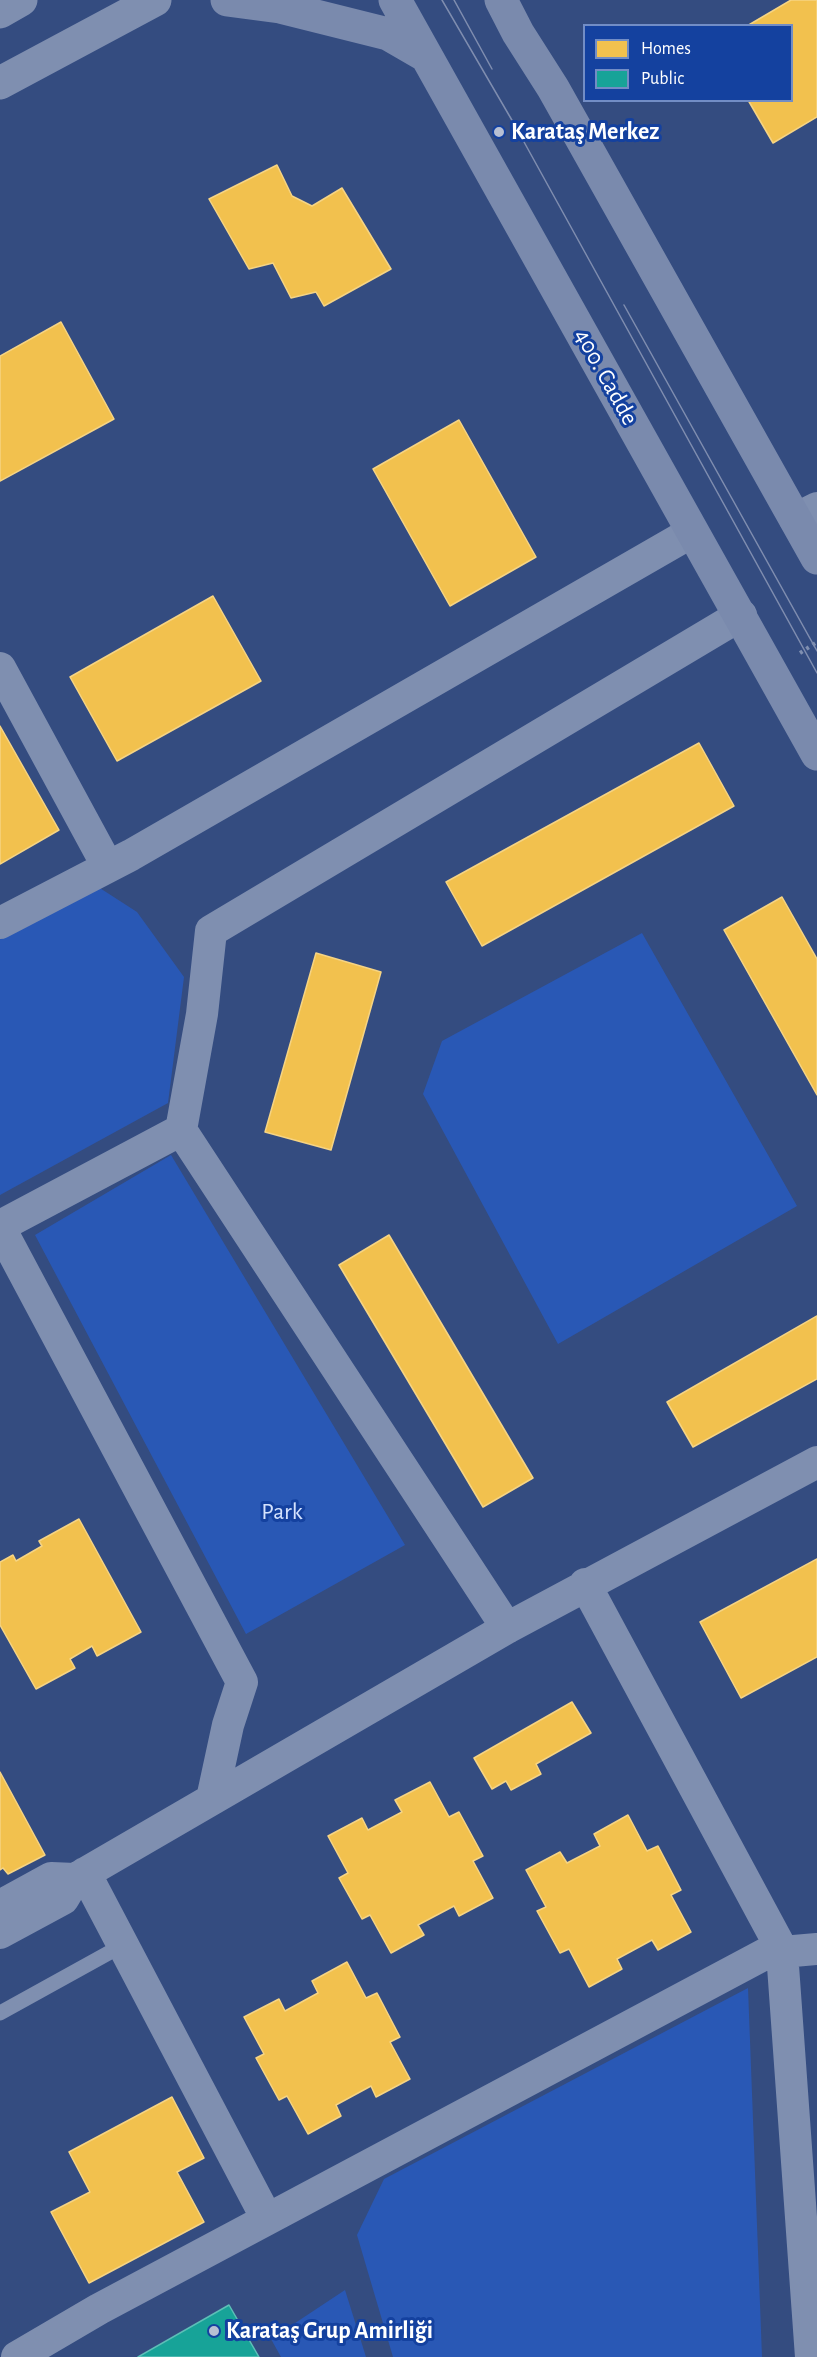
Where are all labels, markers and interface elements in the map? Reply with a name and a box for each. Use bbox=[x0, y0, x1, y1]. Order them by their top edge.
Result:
legend bbox=[583, 24, 793, 102]
text: Homes bbox=[641, 40, 691, 58]
text: Public bbox=[641, 70, 684, 88]
place label: Karataş Merkez bbox=[511, 118, 660, 146]
marker: Karataş Merkez bbox=[492, 125, 506, 139]
street label: 400. Cadde bbox=[568, 324, 644, 430]
park label: Park bbox=[261, 1498, 303, 1526]
place label: Karataş Grup Amirliği bbox=[226, 2317, 433, 2345]
marker: Karataş Grup Amirliği bbox=[207, 2324, 221, 2338]

